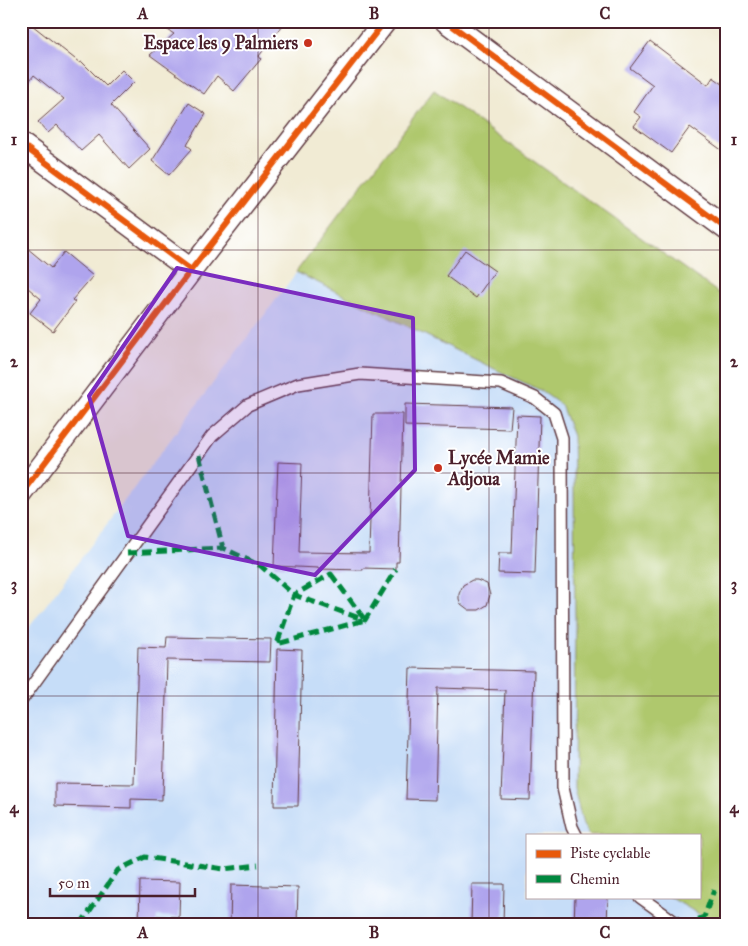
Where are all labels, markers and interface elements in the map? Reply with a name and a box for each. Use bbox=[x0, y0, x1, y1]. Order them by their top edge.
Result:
text: A bbox=[137, 4, 149, 23]
text: B bbox=[369, 4, 379, 23]
text: C bbox=[600, 4, 611, 23]
place label: Espace les 9 Palmiers bbox=[143, 32, 298, 55]
marker: Espace les 9 Palmiers bbox=[302, 37, 314, 49]
text: 1 bbox=[11, 130, 18, 149]
text: 1 bbox=[731, 130, 738, 149]
text: 2 bbox=[10, 352, 19, 371]
text: 2 bbox=[730, 352, 739, 371]
place label: Lycée Mamie Adjoua bbox=[447, 447, 550, 491]
marker: Lycée Mamie Adjoua bbox=[432, 462, 444, 474]
text: 3 bbox=[11, 575, 17, 595]
text: 3 bbox=[731, 575, 737, 595]
text: 4 bbox=[10, 798, 20, 818]
text: 4 bbox=[730, 798, 740, 818]
legend bbox=[526, 834, 700, 898]
text: Piste cyclable bbox=[570, 844, 650, 862]
scale bar bbox=[50, 866, 195, 898]
text: Chemin bbox=[570, 870, 620, 888]
text: 50 m bbox=[58, 874, 90, 892]
text: A bbox=[137, 923, 149, 942]
text: B bbox=[369, 923, 379, 942]
text: C bbox=[600, 923, 611, 942]

